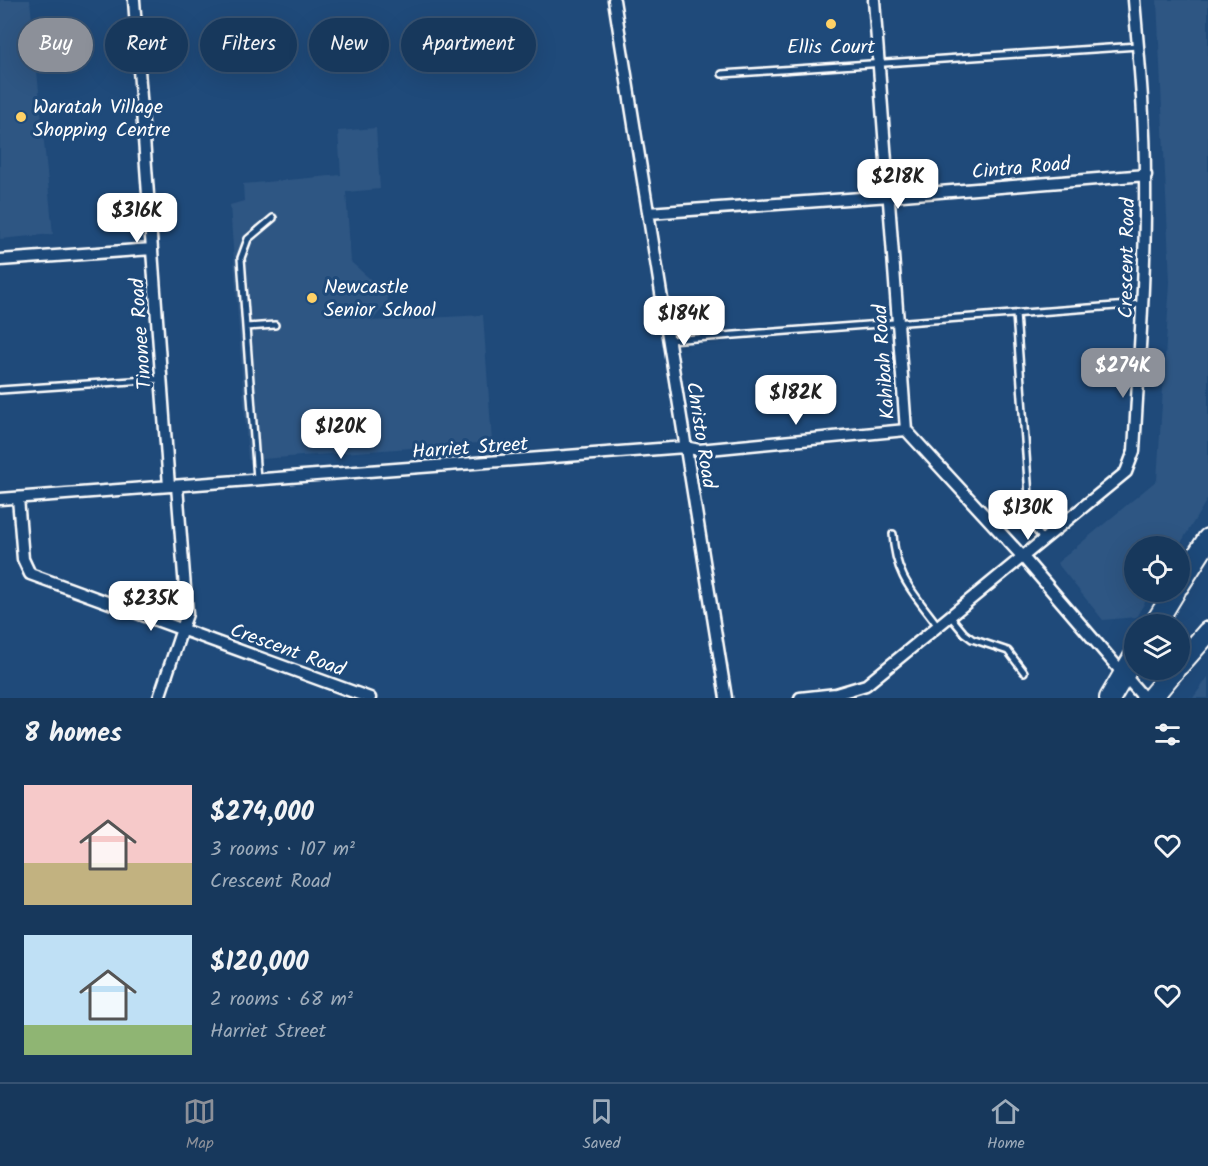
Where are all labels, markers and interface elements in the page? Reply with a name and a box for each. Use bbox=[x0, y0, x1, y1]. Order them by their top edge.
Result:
marker: Ellis Court bbox=[824, 17, 838, 31]
chip: Buy bbox=[18, 18, 93, 72]
chip: Rent bbox=[105, 18, 188, 72]
chip: Filters bbox=[200, 18, 297, 72]
chip: New bbox=[309, 18, 389, 72]
chip: Apartment bbox=[401, 18, 536, 72]
place label: Ellis Court bbox=[787, 32, 875, 64]
place label: Waratah Village Shopping Centre bbox=[33, 92, 170, 147]
marker: Waratah Village Shopping Centre bbox=[14, 110, 28, 124]
street label: Cintra Road bbox=[970, 149, 1073, 189]
pin: $218K bbox=[856, 159, 940, 210]
text: $218K bbox=[871, 162, 925, 194]
pin: $316K bbox=[95, 193, 179, 244]
text: $316K bbox=[111, 196, 163, 228]
street label: Crescent Road bbox=[1111, 196, 1145, 319]
place label: Newcastle Senior School bbox=[324, 272, 436, 327]
street label: Tinonee Road bbox=[122, 276, 162, 391]
marker: Newcastle Senior School bbox=[305, 291, 319, 305]
pin: $184K bbox=[642, 296, 726, 347]
text: $184K bbox=[658, 299, 710, 331]
street label: Kahibah Road bbox=[865, 302, 905, 421]
pin: $274K bbox=[1081, 348, 1165, 399]
text: $274K bbox=[1095, 351, 1151, 383]
pin: $182K bbox=[754, 375, 838, 426]
text: $182K bbox=[769, 378, 823, 410]
street label: Christo Road bbox=[676, 380, 724, 492]
pin: $120K bbox=[299, 409, 383, 460]
text: $120K bbox=[315, 412, 367, 444]
street label: Harriet Street bbox=[411, 429, 530, 469]
pin: $130K bbox=[986, 490, 1070, 541]
text: $130K bbox=[1002, 493, 1054, 525]
map controls bbox=[1124, 536, 1190, 680]
button: locate bbox=[1124, 536, 1190, 602]
pin: $235K bbox=[109, 581, 193, 632]
text: $235K bbox=[123, 584, 179, 616]
button: layers bbox=[1124, 614, 1190, 680]
street label: Crescent Road bbox=[225, 615, 350, 687]
text: 8 homes bbox=[24, 713, 122, 755]
icon: filters bbox=[1151, 718, 1184, 751]
text: $274,000 bbox=[210, 792, 314, 834]
icon: home bbox=[72, 809, 144, 881]
icon: heart bbox=[1151, 829, 1184, 862]
text: 3 rooms · 107 m² bbox=[210, 834, 355, 866]
text: Crescent Road bbox=[210, 866, 331, 898]
text: $120,000 bbox=[210, 942, 309, 984]
icon: home bbox=[72, 959, 144, 1031]
icon: heart bbox=[1151, 979, 1184, 1012]
text: 2 rooms · 68 m² bbox=[210, 984, 353, 1016]
text: Harriet Street bbox=[210, 1016, 326, 1048]
tab: Map bbox=[183, 1095, 216, 1156]
tab: Saved bbox=[583, 1095, 621, 1156]
tab: Home bbox=[987, 1095, 1025, 1156]

